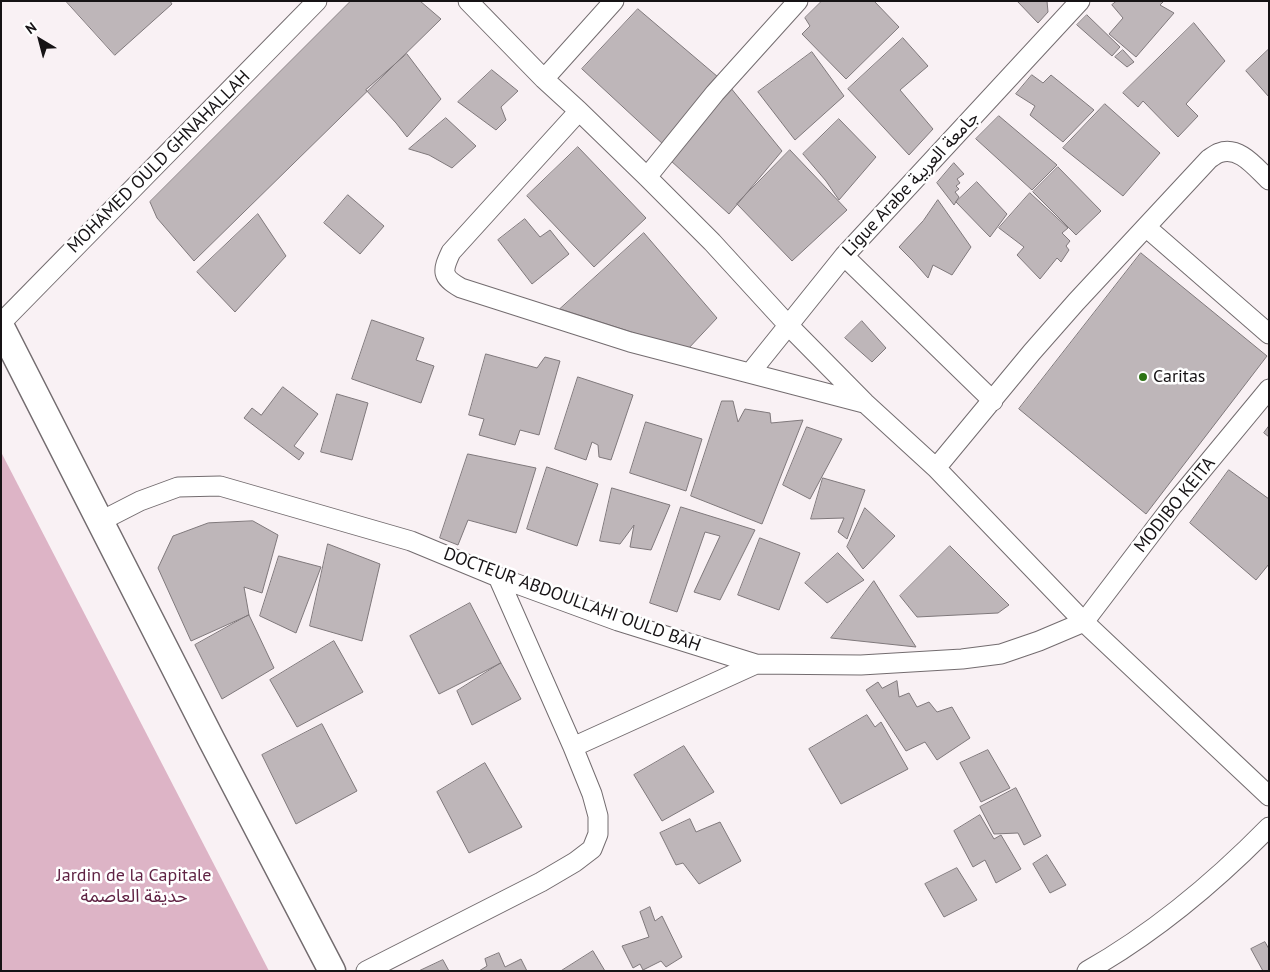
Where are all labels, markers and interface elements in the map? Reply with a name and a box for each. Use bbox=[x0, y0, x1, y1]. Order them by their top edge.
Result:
north arrow bbox=[15, 15, 65, 65]
text: N bbox=[22, 18, 40, 38]
street label: MOHAMED OULD GHNAHALLAH bbox=[63, 66, 255, 258]
street label: Ligue Arabe جامعة العربية bbox=[838, 107, 984, 261]
place label: Caritas bbox=[1153, 366, 1205, 388]
marker: Caritas bbox=[1137, 371, 1149, 383]
street label: MODIBO KEITA bbox=[1130, 453, 1220, 557]
street label: DOCTEUR ABDOULLAHI OULD BAH bbox=[440, 543, 704, 657]
park label: Jardin de la Capitale حديقة العاصمة bbox=[57, 865, 211, 908]

